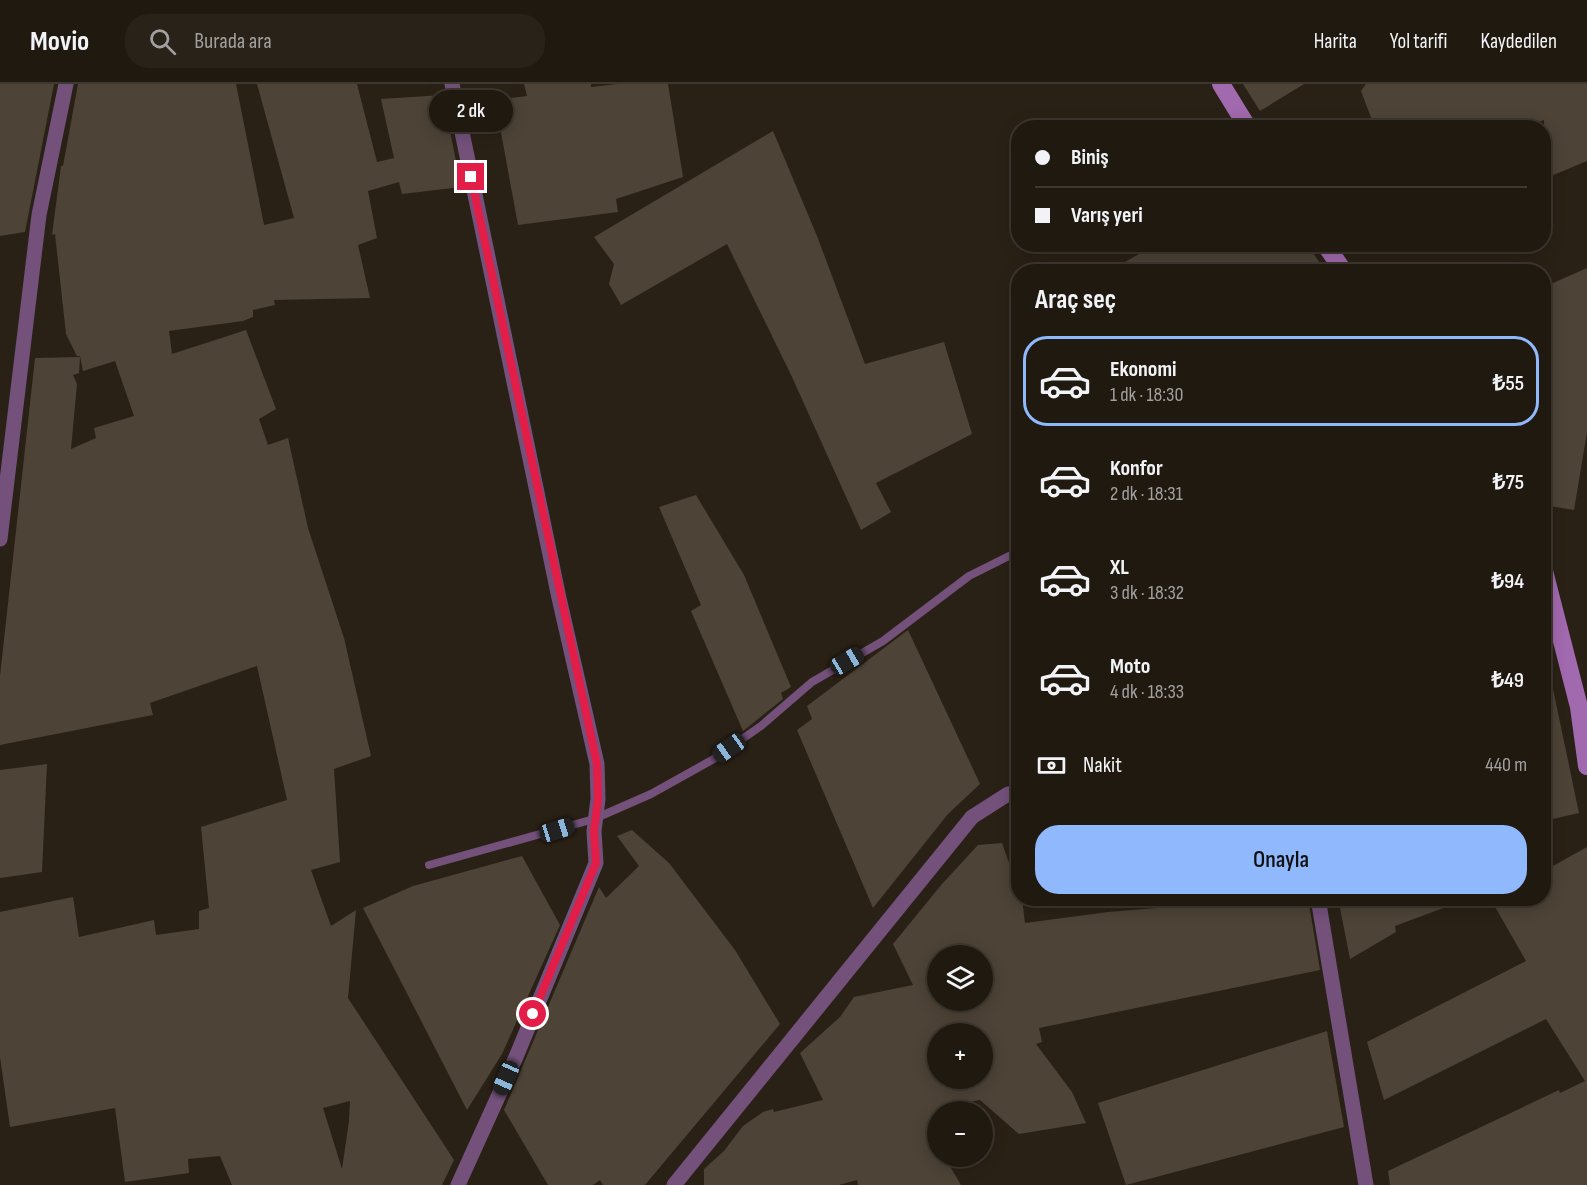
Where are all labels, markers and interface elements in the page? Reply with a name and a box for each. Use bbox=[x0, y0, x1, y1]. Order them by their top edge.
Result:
search box bbox=[125, 14, 545, 68]
text: Movio bbox=[30, 25, 89, 58]
icon: search bbox=[146, 25, 179, 58]
text: Burada ara bbox=[194, 28, 272, 55]
text: Harita bbox=[1314, 29, 1357, 54]
text: Yol tarifi bbox=[1390, 29, 1448, 54]
text: Kaydedilen bbox=[1481, 29, 1557, 54]
callout: 2 dk bbox=[429, 90, 513, 132]
text: 2 dk bbox=[457, 99, 485, 123]
text: Biniş bbox=[1071, 144, 1109, 171]
route end bbox=[457, 163, 484, 190]
text: Varış yeri bbox=[1071, 202, 1143, 229]
text: Araç seç bbox=[1035, 284, 1116, 316]
icon: car bbox=[1038, 354, 1092, 408]
text: Ekonomi bbox=[1110, 356, 1176, 383]
text: ₺55 bbox=[1493, 370, 1524, 397]
text: 1 dk · 18:30 bbox=[1110, 383, 1183, 407]
icon: car bbox=[1038, 453, 1092, 507]
text: Konfor bbox=[1110, 455, 1163, 482]
text: ₺75 bbox=[1493, 469, 1524, 496]
text: 2 dk · 18:31 bbox=[1110, 482, 1183, 506]
icon: car bbox=[1038, 552, 1092, 606]
text: XL bbox=[1110, 554, 1129, 581]
text: ₺94 bbox=[1491, 568, 1524, 595]
text: 3 dk · 18:32 bbox=[1110, 581, 1184, 605]
car bbox=[827, 644, 867, 678]
icon: car bbox=[1038, 651, 1092, 705]
text: Moto bbox=[1110, 653, 1150, 680]
text: ₺49 bbox=[1491, 667, 1524, 694]
text: 4 dk · 18:33 bbox=[1110, 680, 1184, 704]
car bbox=[709, 730, 749, 766]
icon: cash bbox=[1035, 749, 1068, 782]
text: Nakit bbox=[1083, 752, 1122, 779]
text: 440 m bbox=[1485, 753, 1527, 777]
car bbox=[537, 816, 577, 844]
button: Onayla bbox=[1035, 825, 1527, 894]
map controls bbox=[927, 945, 993, 1167]
button: layers bbox=[927, 945, 993, 1011]
route start bbox=[519, 1000, 546, 1027]
button: + bbox=[927, 1023, 993, 1089]
car bbox=[490, 1058, 522, 1098]
button: − bbox=[927, 1101, 993, 1167]

